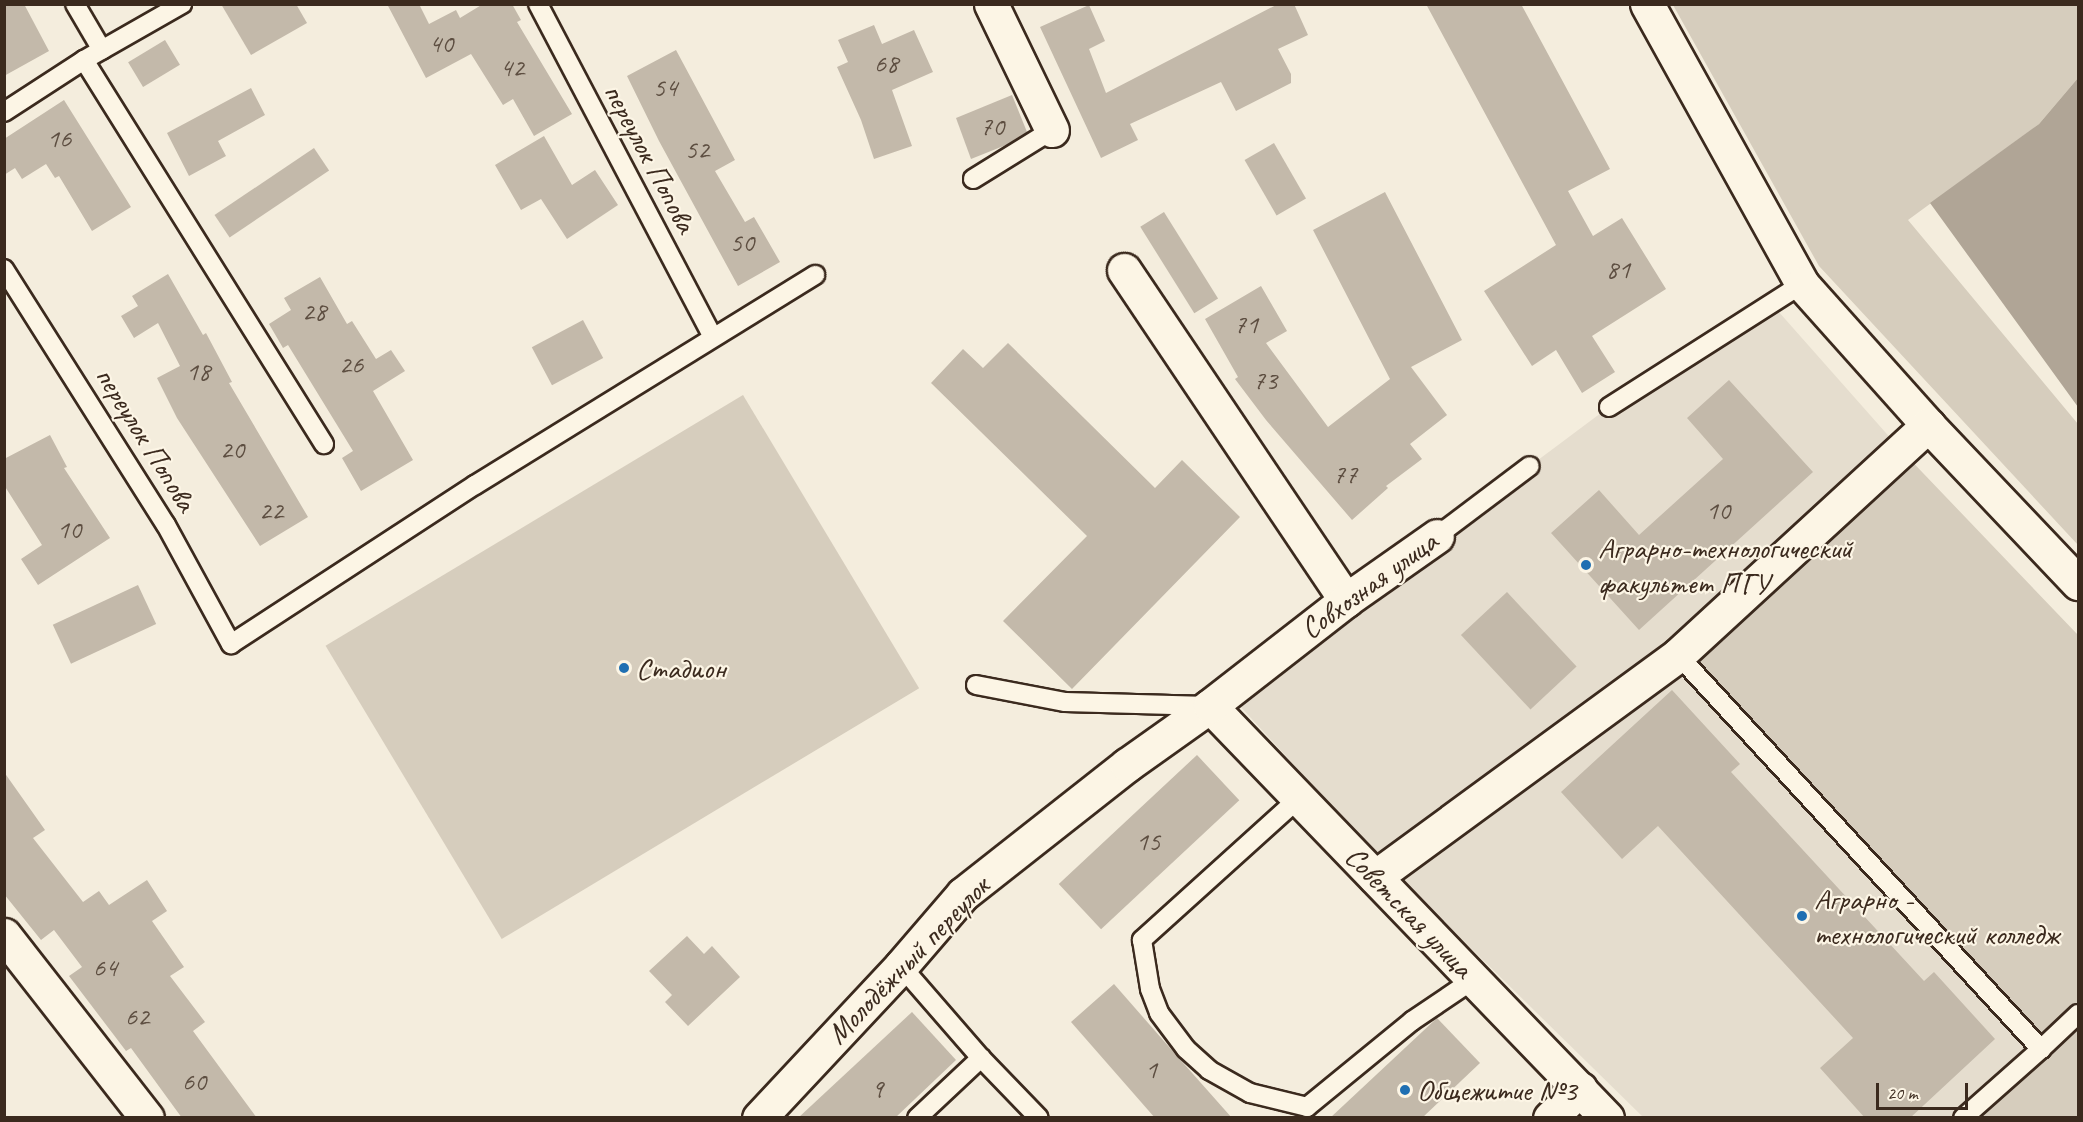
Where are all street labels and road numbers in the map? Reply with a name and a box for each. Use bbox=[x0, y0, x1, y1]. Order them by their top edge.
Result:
street label: переулок Попова bbox=[596, 78, 704, 238]
street label: переулок Попова bbox=[88, 361, 204, 517]
street label: Совхозная улица bbox=[1292, 522, 1446, 648]
street label: Советская улица bbox=[1336, 838, 1482, 986]
street label: Молодёжный переулок bbox=[819, 869, 997, 1051]

